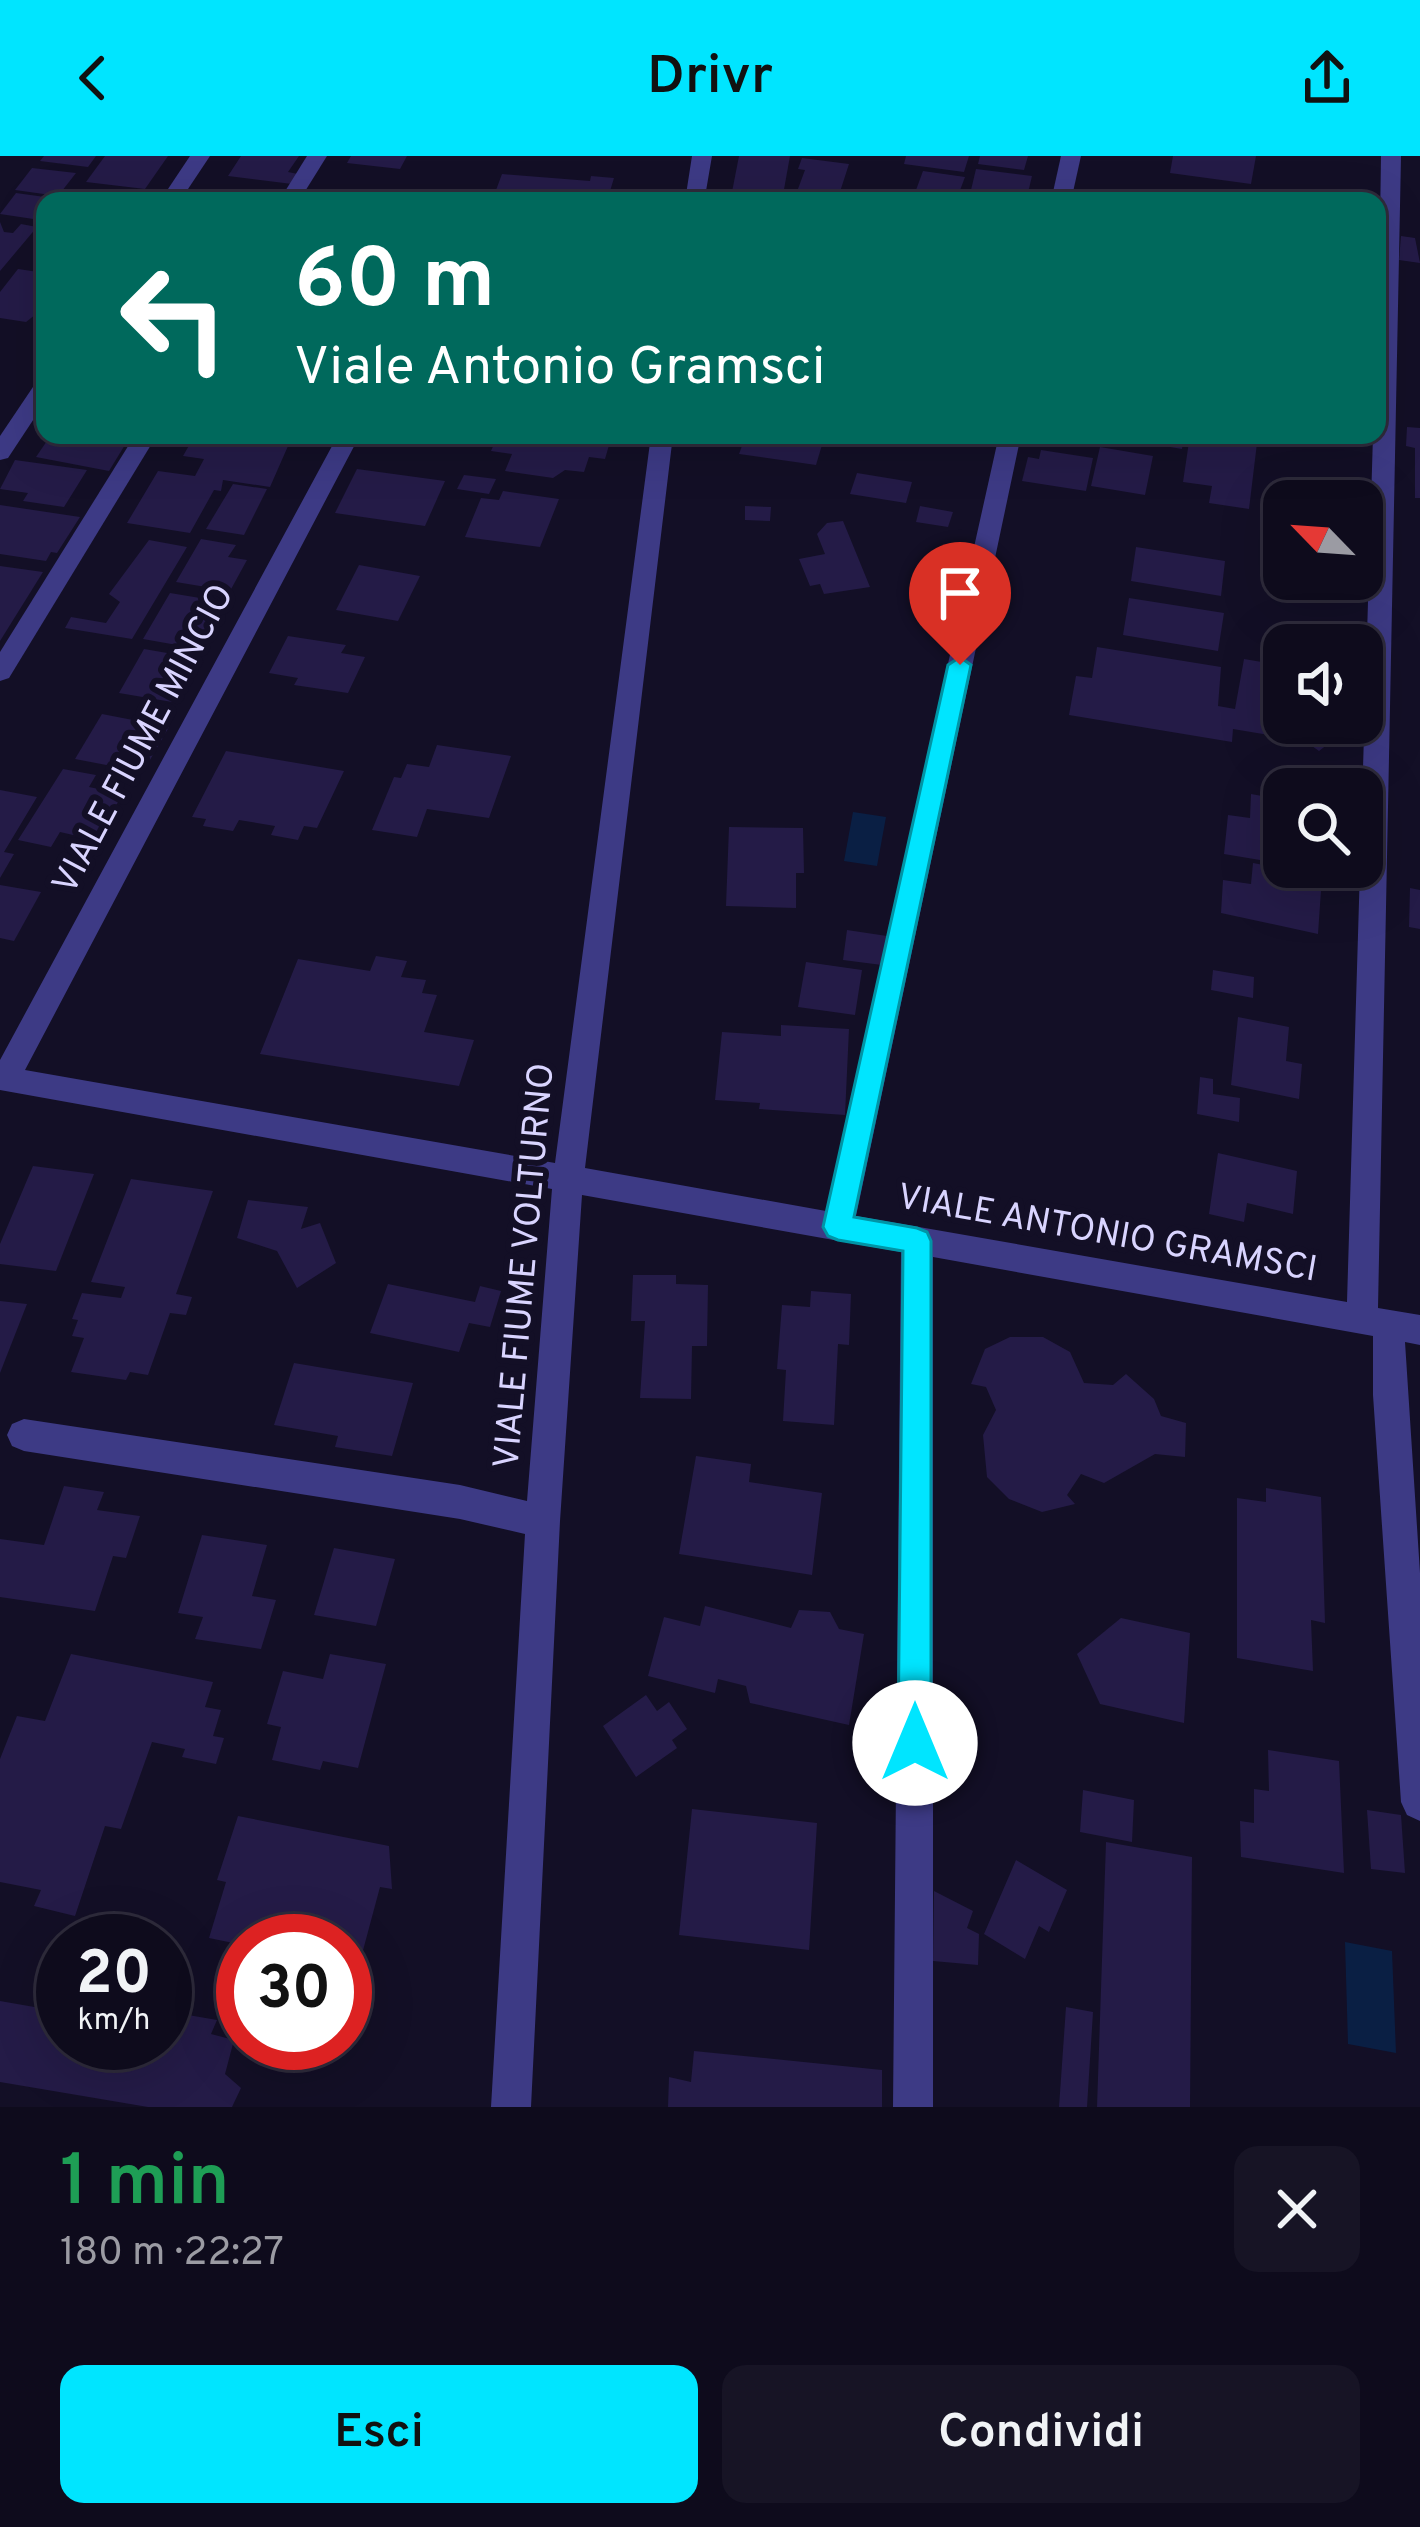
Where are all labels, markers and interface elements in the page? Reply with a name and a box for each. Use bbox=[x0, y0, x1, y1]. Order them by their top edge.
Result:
text: Drivr bbox=[647, 44, 773, 113]
icon: back bbox=[60, 45, 126, 111]
icon: share bbox=[1294, 45, 1360, 111]
text: 60 m bbox=[294, 231, 495, 337]
icon: left bbox=[96, 240, 252, 396]
text: Viale Antonio Gramsci bbox=[294, 335, 825, 404]
north arrow bbox=[1263, 480, 1383, 600]
map controls bbox=[1263, 480, 1383, 888]
pin bbox=[909, 542, 1011, 665]
icon: arrive bbox=[927, 560, 993, 626]
street label: VIALE FIUME MINCIO bbox=[44, 577, 246, 903]
button: sound bbox=[1263, 624, 1383, 744]
button: search bbox=[1263, 768, 1383, 888]
street label: VIALE FIUME VOLTURNO bbox=[485, 1061, 567, 1471]
street label: VIALE ANTONIO GRAMSCI bbox=[894, 1175, 1320, 1295]
position arrow bbox=[852, 1680, 978, 1806]
speed limit sign: 30 bbox=[216, 1914, 372, 2070]
text: 20 bbox=[76, 1939, 152, 2015]
text: km/h bbox=[78, 2003, 150, 2040]
text: 1 min bbox=[60, 2139, 230, 2231]
button: close bbox=[1234, 2146, 1360, 2272]
text: 180 m · 22:27 bbox=[60, 2230, 284, 2279]
button: Esci bbox=[60, 2365, 698, 2503]
button: Condividi bbox=[722, 2365, 1360, 2503]

